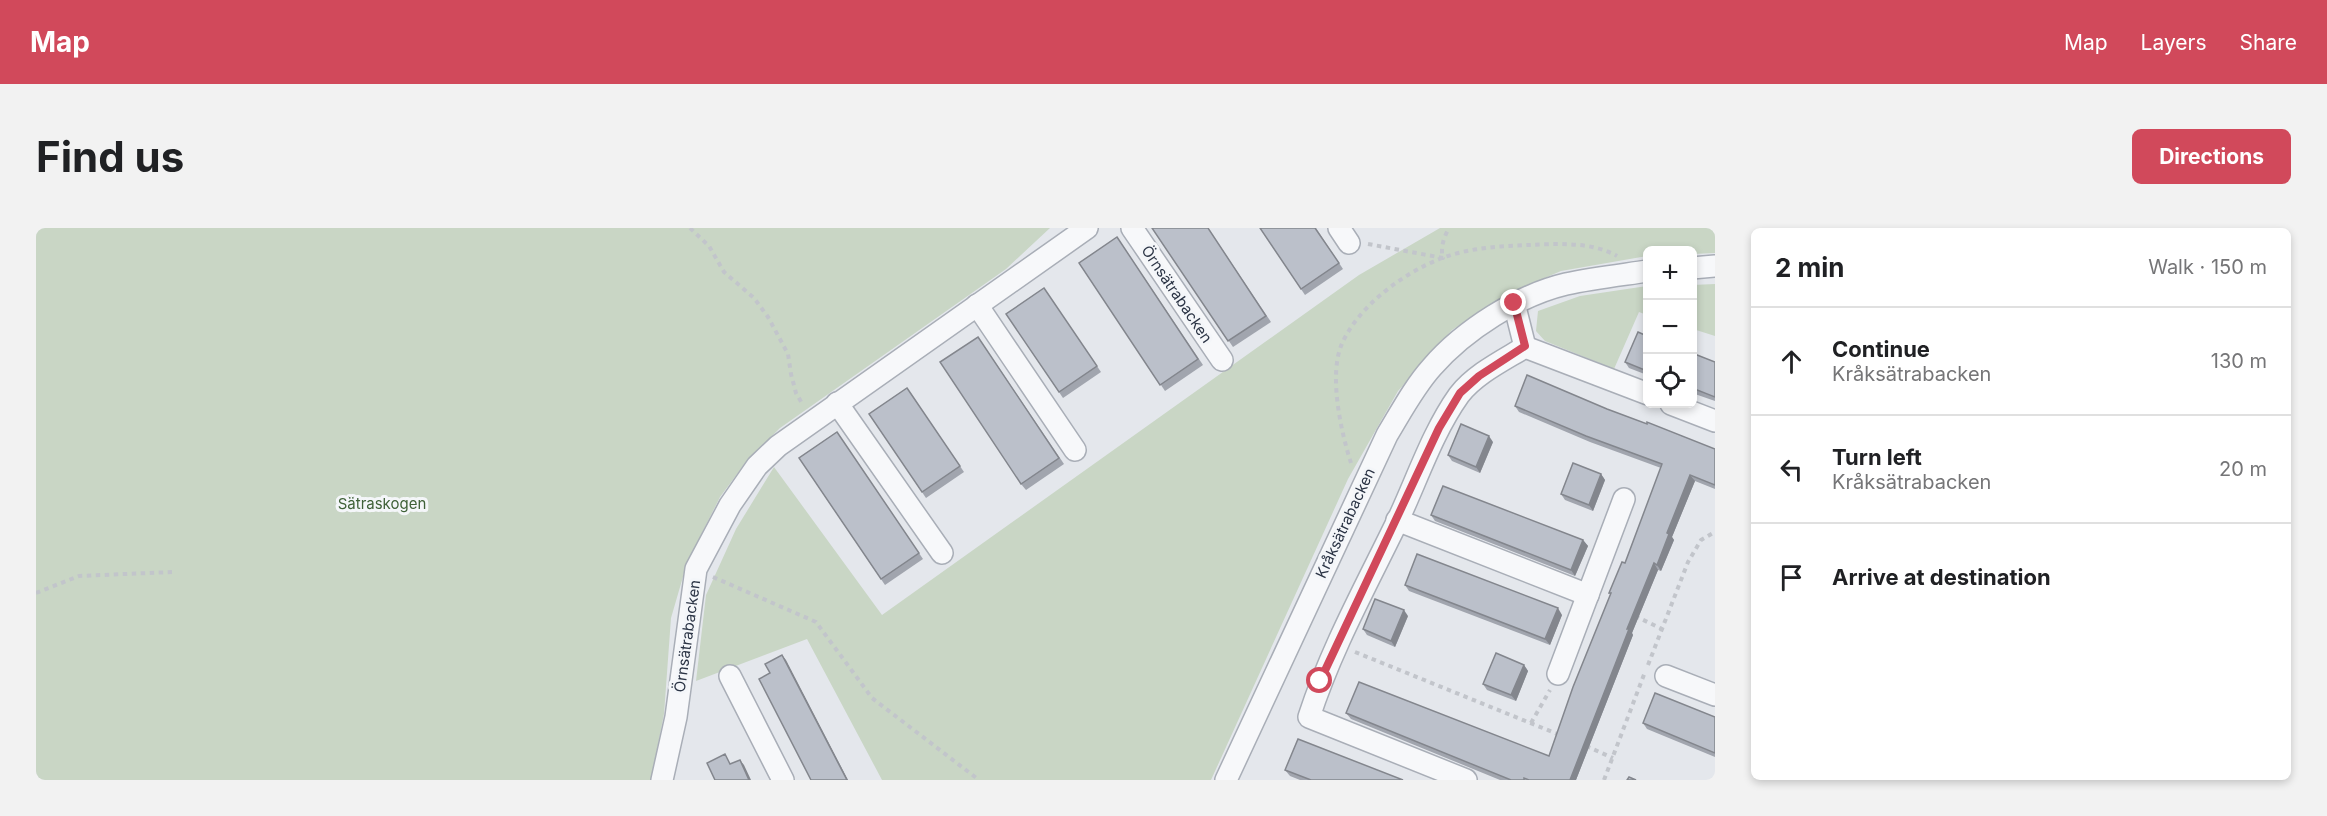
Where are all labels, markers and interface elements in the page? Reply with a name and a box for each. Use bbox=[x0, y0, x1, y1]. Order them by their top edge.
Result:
text: Map bbox=[30, 25, 90, 59]
text: Map bbox=[2064, 30, 2108, 55]
text: Layers bbox=[2141, 30, 2207, 55]
text: Share bbox=[2240, 30, 2297, 55]
button: Directions bbox=[2132, 129, 2291, 184]
text: Find us bbox=[36, 131, 184, 182]
street label: Örnsätrabacken bbox=[1137, 242, 1217, 346]
map controls bbox=[1643, 246, 1697, 408]
button: + bbox=[1643, 246, 1697, 300]
text: 2 min bbox=[1775, 252, 1845, 283]
text: Walk · 150 m bbox=[2148, 255, 2267, 279]
route end bbox=[1500, 289, 1526, 315]
button: − bbox=[1643, 300, 1697, 354]
text: Continue bbox=[1832, 336, 1930, 362]
icon: ahead bbox=[1775, 345, 1808, 378]
text: 130 m bbox=[2211, 349, 2267, 373]
button: locate bbox=[1643, 354, 1697, 408]
text: Kråksätrabacken bbox=[1832, 362, 1991, 386]
text: Turn left bbox=[1832, 444, 1922, 470]
icon: left bbox=[1775, 453, 1808, 486]
text: 20 m bbox=[2219, 457, 2267, 481]
street label: Kråksätrabacken bbox=[1311, 465, 1379, 581]
text: Kråksätrabacken bbox=[1832, 470, 1991, 494]
park label: Sätraskogen bbox=[338, 494, 426, 513]
icon: arrive bbox=[1775, 561, 1808, 594]
text: Arrive at destination bbox=[1832, 564, 2051, 590]
street label: Örnsätrabacken bbox=[670, 579, 704, 693]
route start bbox=[1306, 667, 1332, 693]

